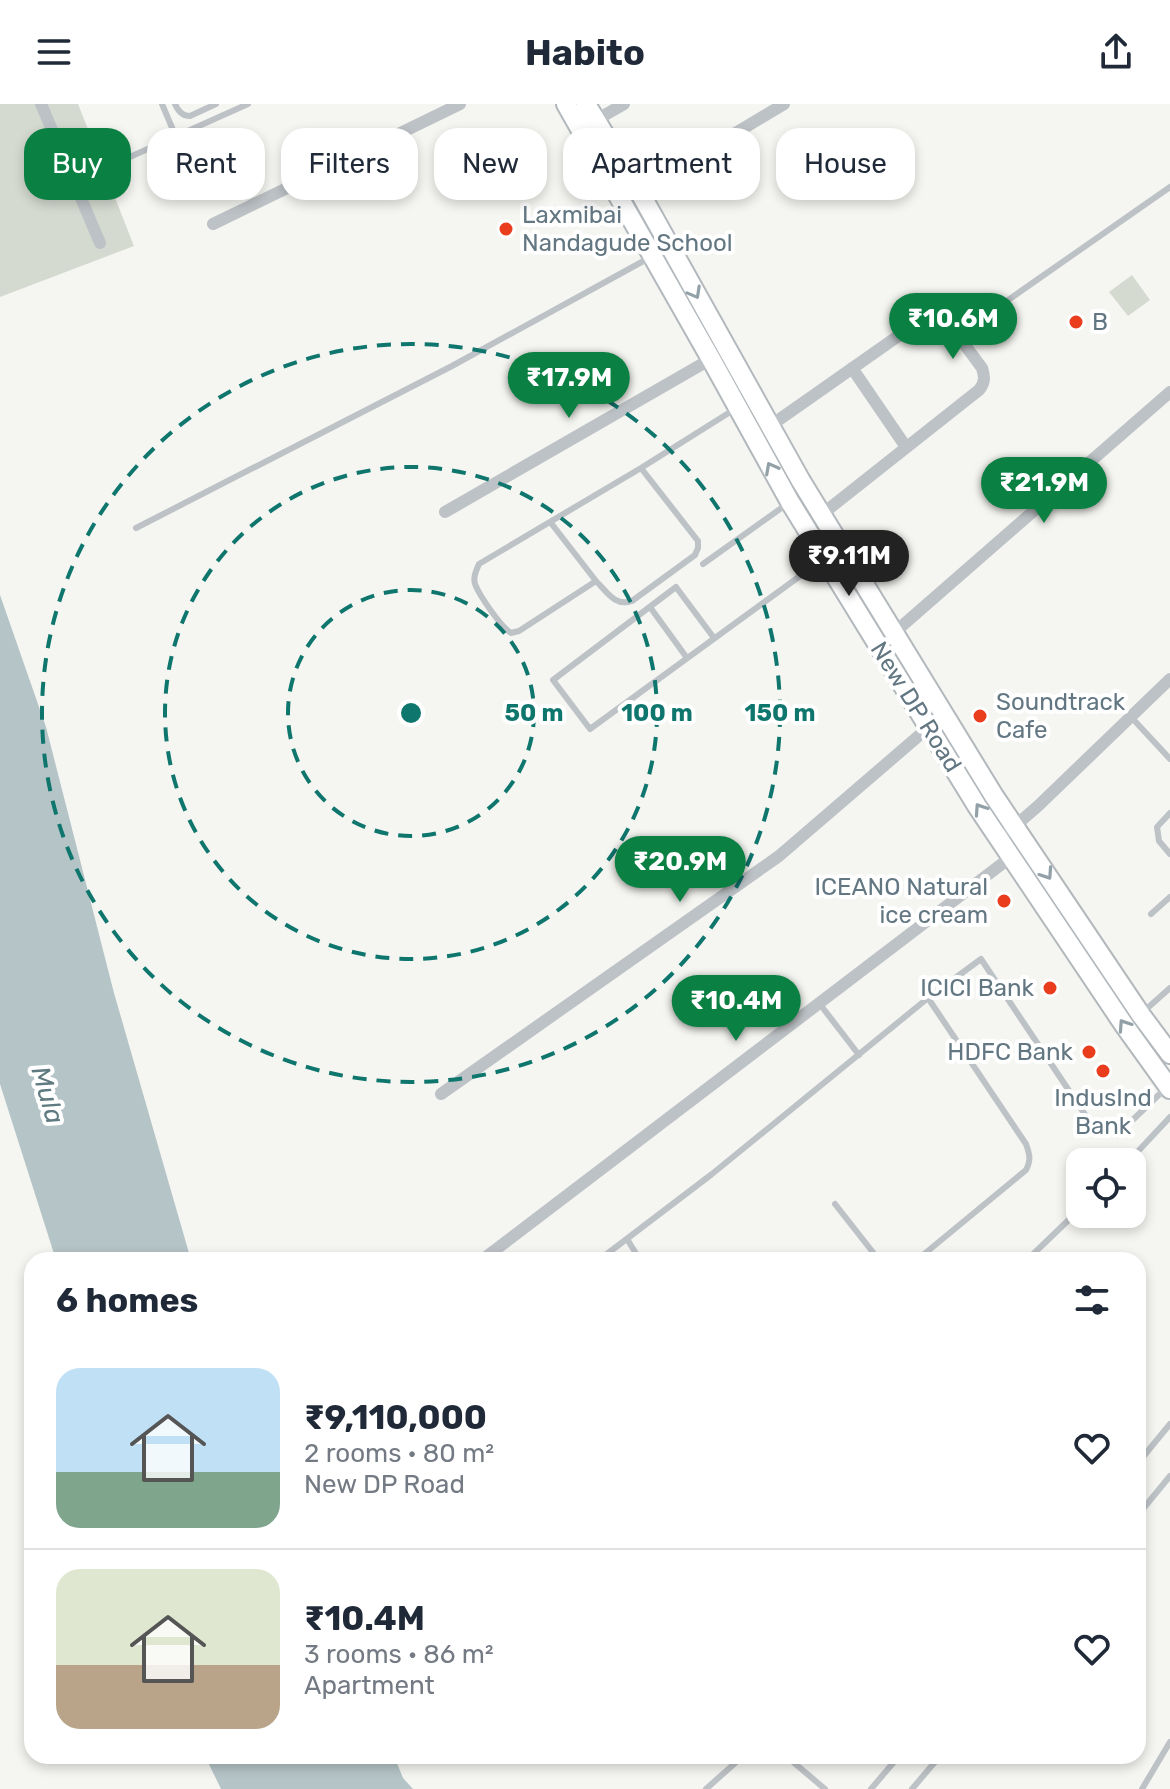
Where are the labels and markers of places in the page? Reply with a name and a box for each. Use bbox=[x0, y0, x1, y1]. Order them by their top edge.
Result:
place label: Laxmibai Nandagude School bbox=[522, 201, 733, 257]
marker: Laxmibai Nandagude School bbox=[497, 220, 515, 238]
pin: ₹10.6M bbox=[888, 293, 1018, 361]
place label: B bbox=[1092, 308, 1108, 336]
marker: B bbox=[1067, 313, 1085, 331]
pin: ₹17.9M bbox=[504, 352, 634, 420]
pin: ₹21.9M bbox=[979, 457, 1109, 525]
pin: ₹9.11M bbox=[784, 530, 914, 598]
place label: Soundtrack Cafe bbox=[996, 688, 1126, 744]
centre of rings bbox=[397, 699, 425, 727]
marker: Soundtrack Cafe bbox=[971, 707, 989, 725]
pin: ₹20.9M bbox=[615, 836, 745, 904]
place label: ICEANO Natural ice cream bbox=[814, 873, 988, 929]
marker: ICEANO Natural ice cream bbox=[995, 892, 1013, 910]
place label: ICICI Bank bbox=[920, 974, 1035, 1002]
pin: ₹10.4M bbox=[671, 975, 801, 1043]
marker: ICICI Bank bbox=[1041, 979, 1059, 997]
place label: HDFC Bank bbox=[947, 1038, 1074, 1066]
marker: HDFC Bank bbox=[1080, 1043, 1098, 1061]
marker: IndusInd Bank bbox=[1094, 1062, 1112, 1080]
place label: IndusInd Bank bbox=[1054, 1084, 1152, 1140]

